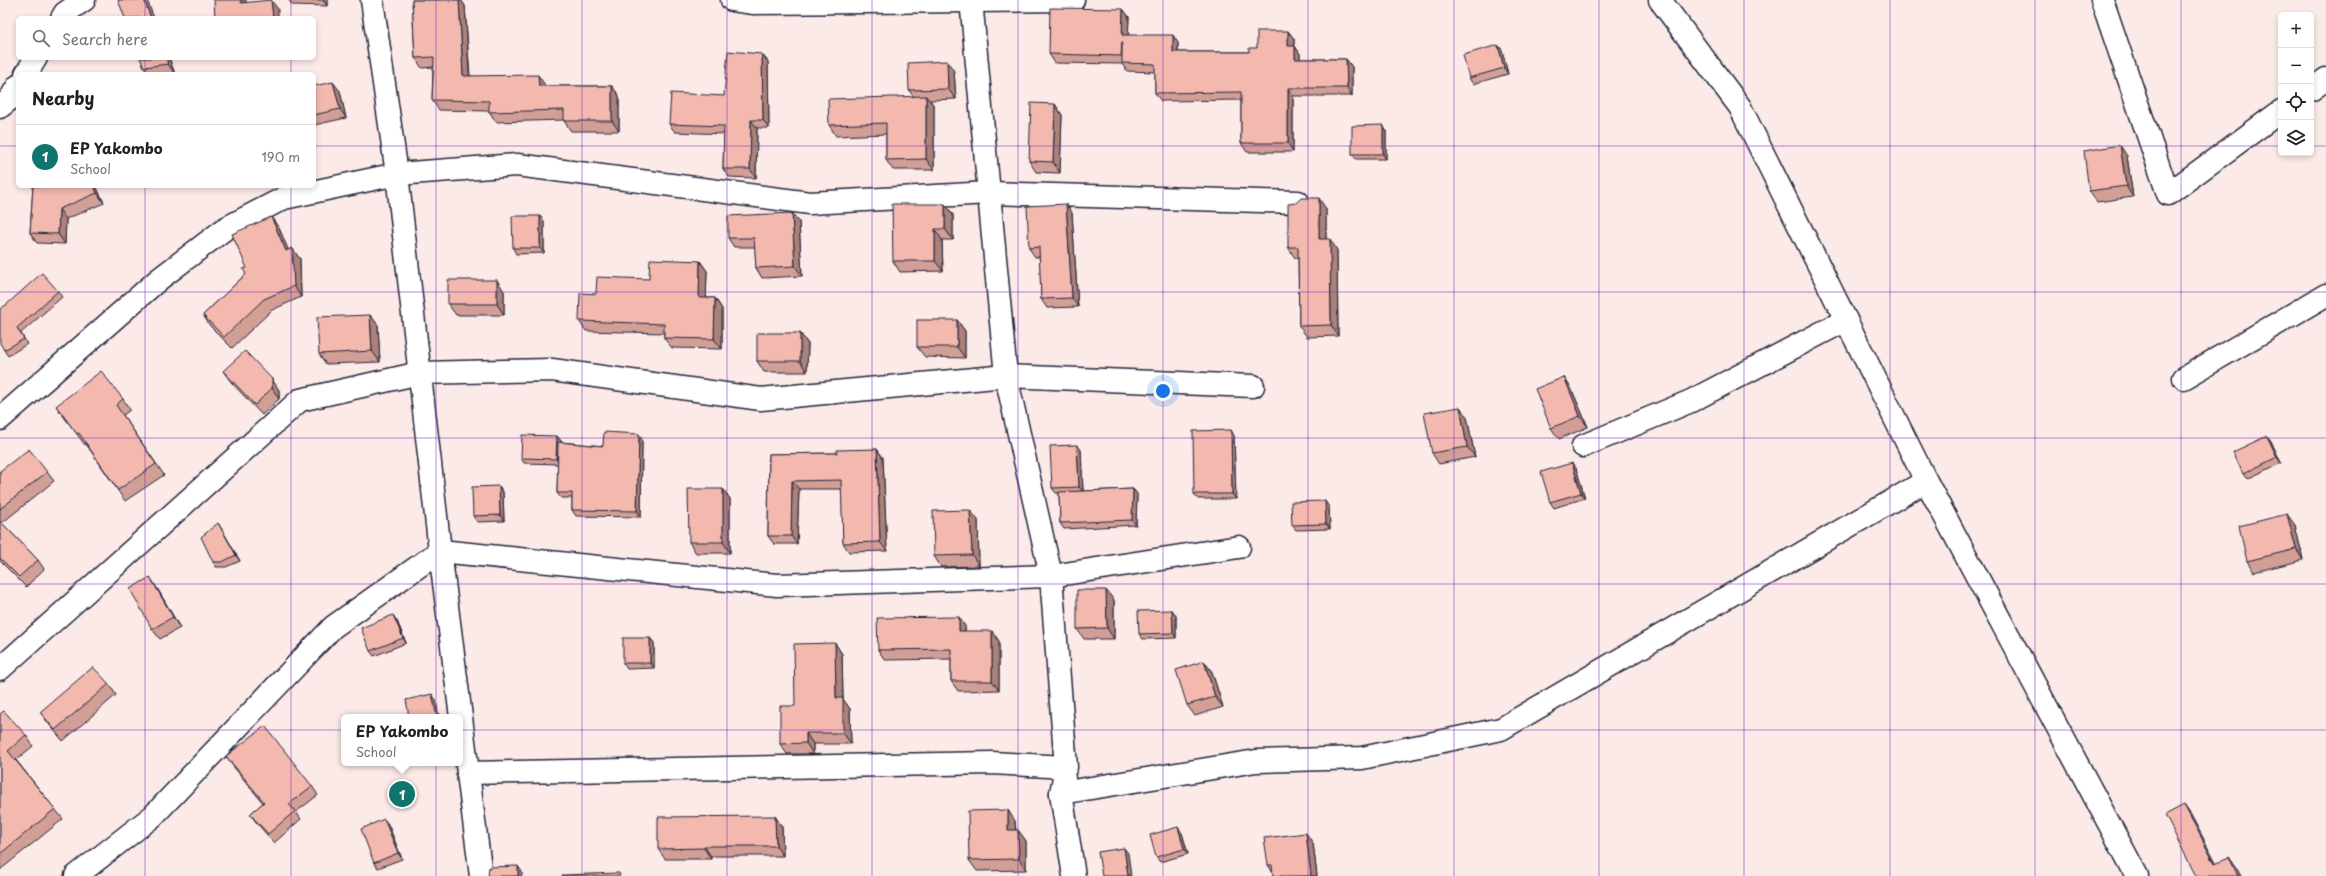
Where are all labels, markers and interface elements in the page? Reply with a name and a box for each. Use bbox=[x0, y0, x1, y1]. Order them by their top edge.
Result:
map controls bbox=[2278, 12, 2314, 156]
button: + bbox=[2278, 12, 2314, 48]
search box bbox=[16, 16, 316, 60]
icon: search bbox=[30, 27, 52, 49]
text: Search here bbox=[62, 27, 148, 50]
button: − bbox=[2278, 48, 2314, 84]
button: locate bbox=[2278, 84, 2314, 120]
text: Nearby bbox=[32, 85, 94, 111]
button: layers bbox=[2278, 120, 2314, 156]
text: EP Yakombo bbox=[70, 136, 163, 159]
text: 1 bbox=[42, 147, 48, 166]
text: 190 m bbox=[261, 147, 300, 166]
text: School bbox=[70, 159, 111, 178]
your location bbox=[1153, 381, 1173, 401]
popup bbox=[341, 714, 463, 766]
text: EP Yakombo bbox=[356, 719, 448, 742]
text: School bbox=[356, 742, 397, 761]
pin: 1 bbox=[389, 779, 415, 809]

